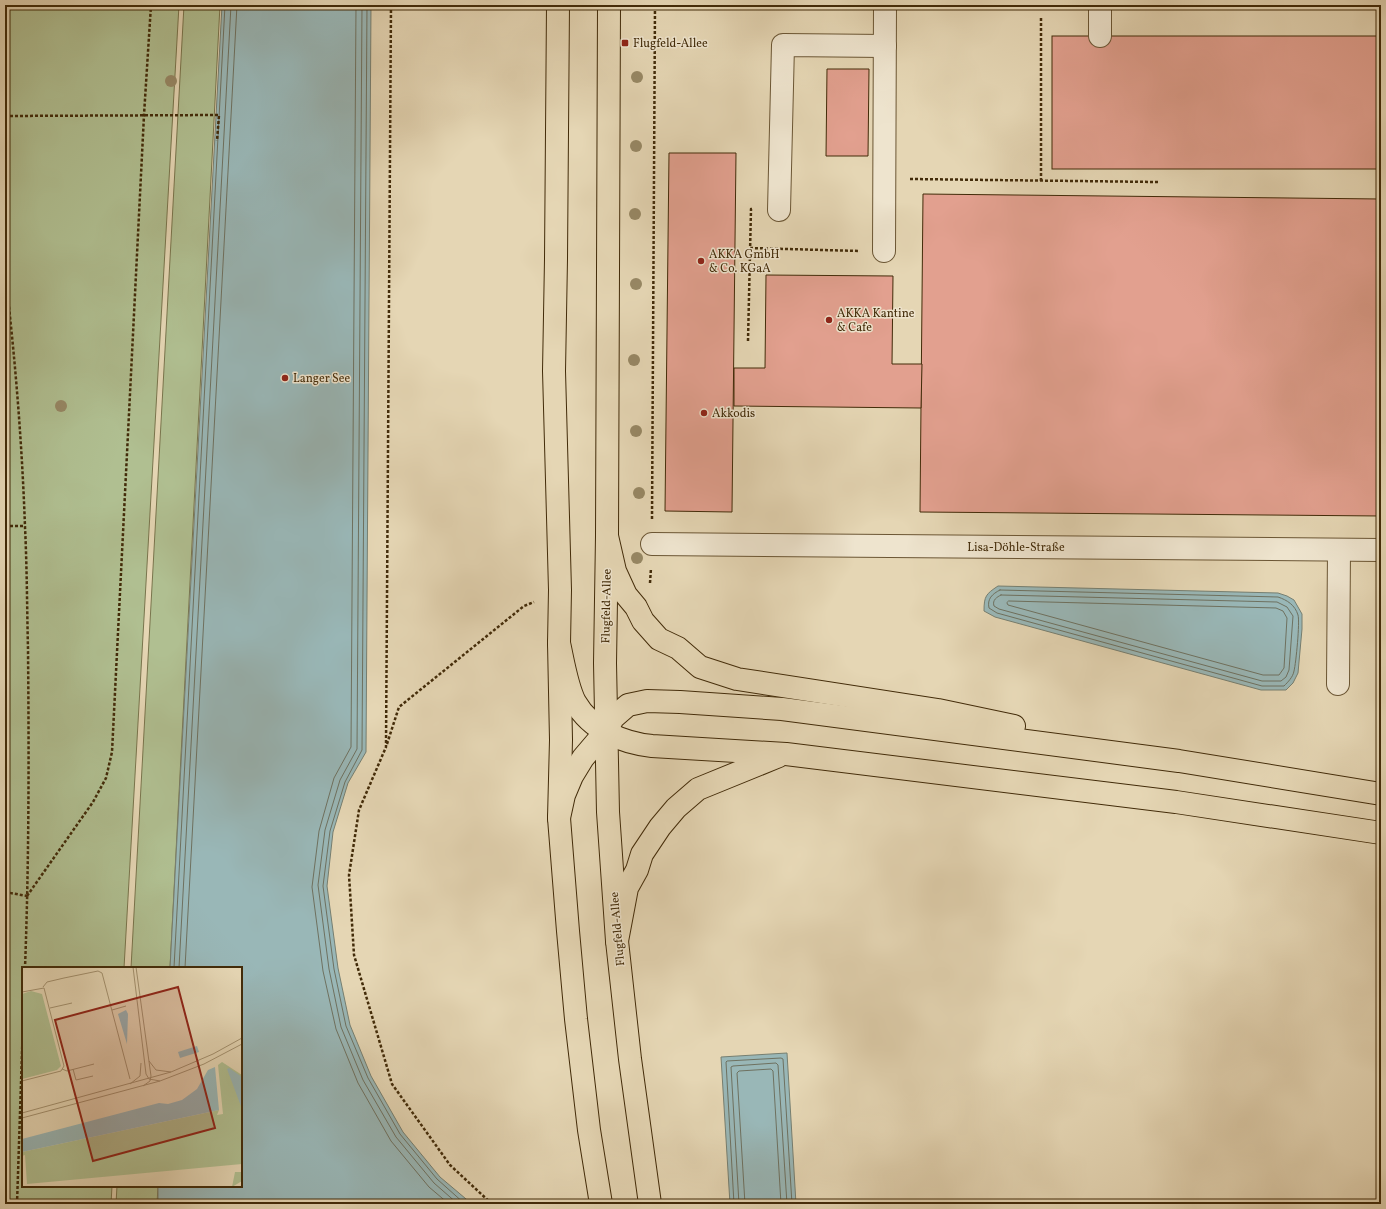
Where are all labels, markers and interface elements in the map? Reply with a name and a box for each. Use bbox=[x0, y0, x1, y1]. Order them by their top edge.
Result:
place label: Flugfeld-Allee bbox=[633, 36, 708, 52]
marker: Flugfeld-Allee bbox=[620, 38, 630, 48]
place label: AKKA GmbH & Co. KGaA bbox=[709, 247, 780, 277]
marker: AKKA GmbH & Co. KGaA bbox=[696, 256, 706, 266]
place label: AKKA Kantine & Cafe bbox=[837, 306, 915, 336]
marker: AKKA Kantine & Cafe bbox=[824, 315, 834, 325]
place label: Langer See bbox=[293, 371, 350, 387]
marker: Langer See bbox=[280, 373, 290, 383]
place label: Akkodis bbox=[712, 406, 755, 422]
marker: Akkodis bbox=[699, 408, 709, 418]
street label: Lisa-Döhle-Straße bbox=[967, 540, 1065, 556]
street label: Flugfeld-Allee bbox=[598, 568, 616, 643]
street label: Flugfeld-Allee bbox=[607, 891, 629, 967]
inset map bbox=[22, 967, 242, 1187]

